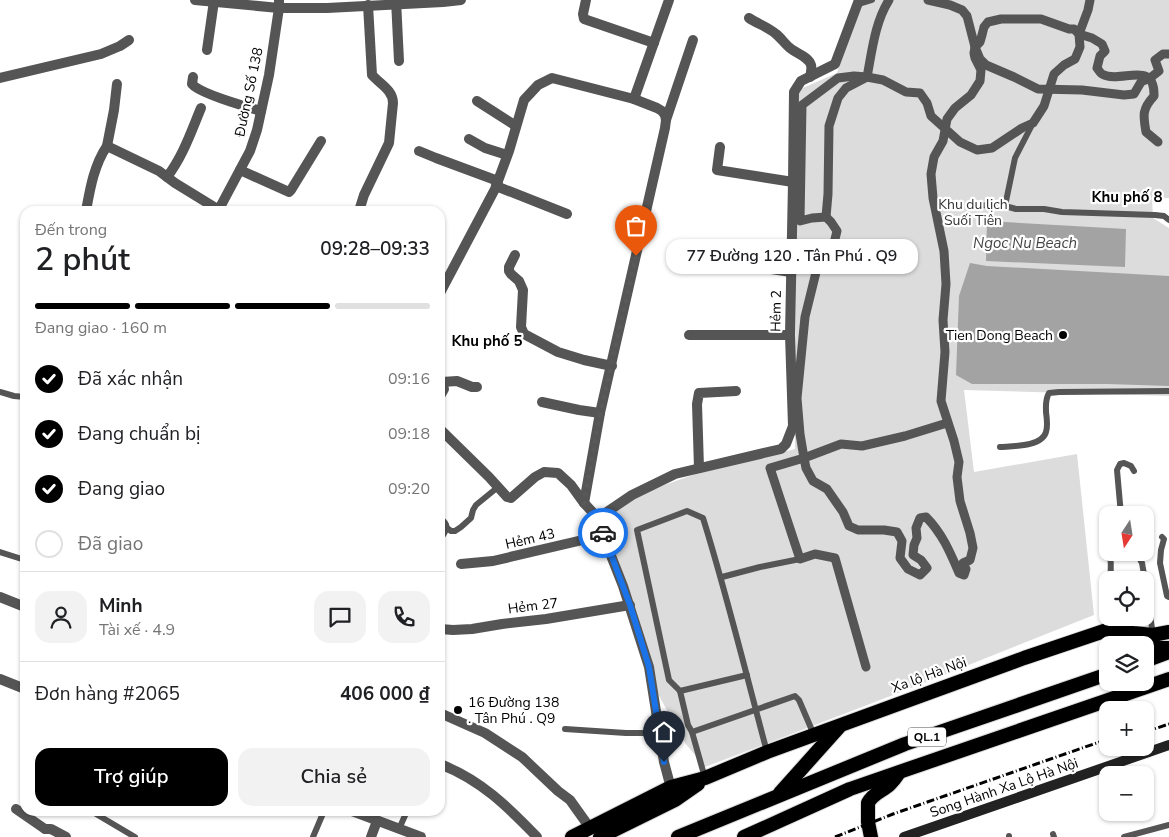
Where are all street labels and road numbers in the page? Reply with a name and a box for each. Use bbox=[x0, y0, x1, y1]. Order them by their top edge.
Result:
street label: Đường Số 138 bbox=[230, 46, 268, 139]
street label: Hẻm 2 bbox=[766, 290, 786, 332]
street label: Hẻm 43 bbox=[503, 524, 557, 554]
street label: Hẻm 27 bbox=[507, 593, 559, 619]
street label: Xa lộ Hà Nội bbox=[889, 653, 969, 697]
road number: QL.1 bbox=[908, 728, 946, 746]
street label: Song Hành Xa Lộ Hà Nội bbox=[927, 754, 1081, 822]

